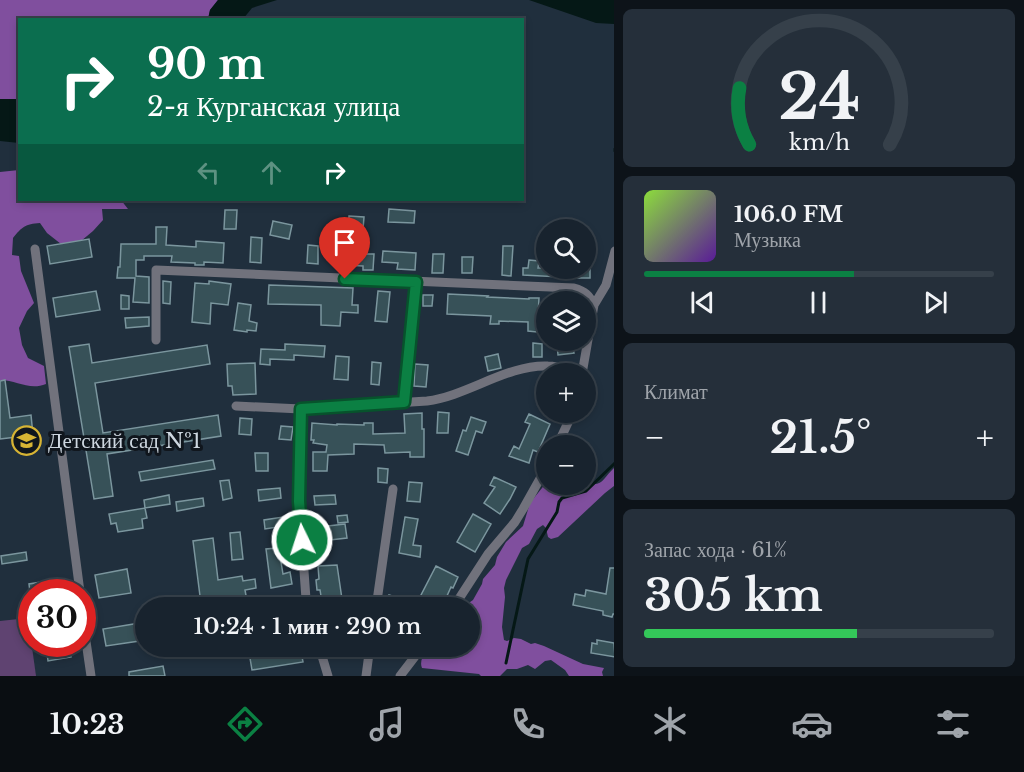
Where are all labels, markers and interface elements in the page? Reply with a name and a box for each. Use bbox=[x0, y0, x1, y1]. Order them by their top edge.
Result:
text: 90 m bbox=[147, 38, 265, 90]
icon: right bbox=[48, 42, 126, 120]
text: 24 bbox=[778, 58, 860, 136]
text: 2-я Курганская улица bbox=[147, 90, 400, 123]
text: km/h bbox=[789, 129, 850, 156]
icon: left bbox=[192, 156, 225, 189]
icon: ahead bbox=[255, 156, 288, 189]
icon: right bbox=[318, 156, 351, 189]
text: 106.0 FM bbox=[734, 201, 843, 228]
pin bbox=[319, 217, 370, 279]
map controls bbox=[536, 219, 596, 495]
button: search bbox=[536, 219, 596, 279]
icon: arrive bbox=[328, 226, 361, 259]
text: Музыка bbox=[734, 228, 801, 252]
icon: previous bbox=[686, 286, 719, 319]
icon: pause bbox=[802, 286, 835, 319]
icon: next bbox=[919, 286, 952, 319]
button: layers bbox=[536, 291, 596, 351]
button: + bbox=[536, 363, 596, 423]
text: Климат bbox=[644, 380, 708, 404]
text: 21.5° bbox=[769, 409, 871, 465]
text: − bbox=[644, 417, 665, 458]
text: + bbox=[976, 417, 994, 458]
school or university icon: Детский сад №1 bbox=[11, 425, 43, 457]
place label: Детский сад №1 bbox=[48, 428, 201, 454]
button: − bbox=[536, 435, 596, 495]
position arrow bbox=[270, 508, 334, 572]
text: Запас хода · 61% bbox=[644, 538, 787, 562]
text: 305 km bbox=[644, 567, 823, 623]
speed limit sign: 30 bbox=[18, 579, 96, 657]
text: 10:24 · 1 мин · 290 m bbox=[194, 613, 421, 640]
icon: directions bbox=[224, 703, 266, 745]
icon: music bbox=[366, 703, 408, 745]
icon: phone bbox=[507, 703, 549, 745]
icon: climate bbox=[649, 703, 691, 745]
icon: car bbox=[791, 703, 833, 745]
icon: filters bbox=[932, 703, 974, 745]
text: 10:23 bbox=[50, 708, 124, 741]

